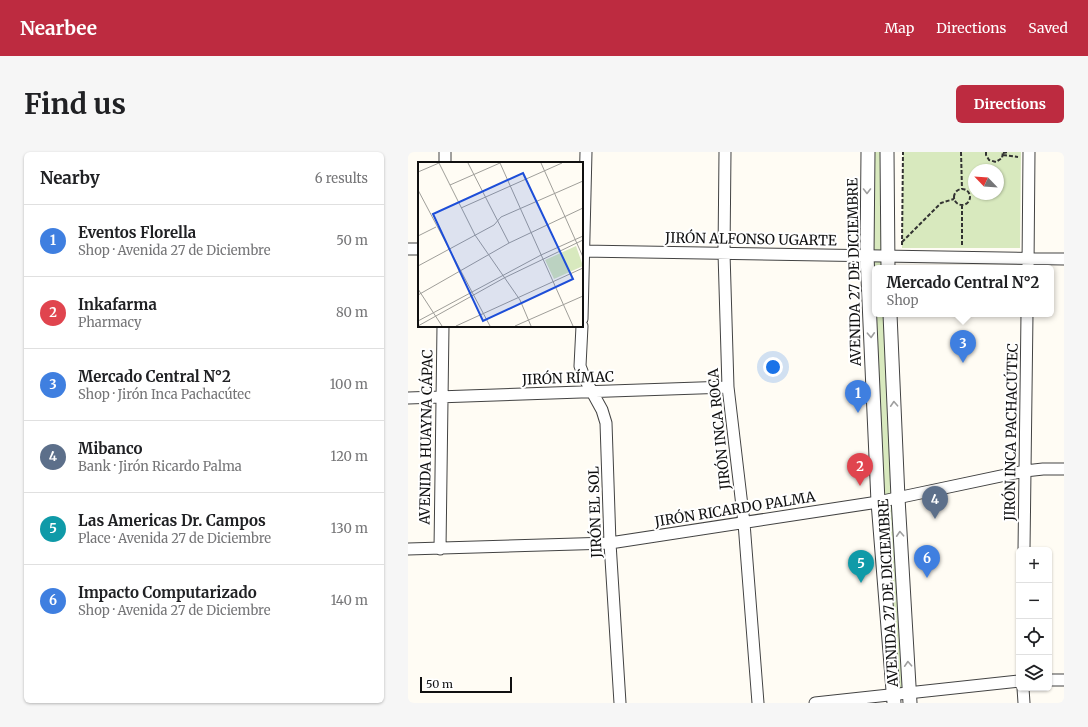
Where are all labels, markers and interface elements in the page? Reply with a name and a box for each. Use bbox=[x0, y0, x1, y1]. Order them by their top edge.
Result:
text: Nearbee bbox=[20, 16, 97, 40]
text: Map bbox=[884, 19, 914, 37]
text: Directions bbox=[936, 19, 1006, 37]
text: Saved bbox=[1028, 19, 1068, 37]
button: Directions bbox=[956, 85, 1064, 123]
text: Find us bbox=[24, 86, 126, 122]
inset map bbox=[418, 162, 583, 327]
north arrow bbox=[968, 164, 1004, 200]
text: Nearby bbox=[40, 167, 100, 189]
text: 6 results bbox=[315, 170, 368, 187]
street label: AVENIDA 27 DE DICIEMBRE bbox=[843, 178, 865, 367]
one-way arrow bbox=[863, 188, 871, 194]
text: Eventos Florella bbox=[78, 223, 196, 242]
street label: JIRÓN ALFONSO UGARTE bbox=[664, 228, 837, 249]
text: 1 bbox=[50, 232, 56, 249]
text: 50 m bbox=[336, 232, 368, 249]
text: Shop · Avenida 27 de Diciembre bbox=[78, 242, 270, 259]
popup bbox=[872, 265, 1054, 317]
text: Mercado Central N°2 bbox=[887, 273, 1039, 292]
text: Shop bbox=[887, 292, 918, 309]
text: Inkafarma bbox=[78, 295, 157, 314]
text: 2 bbox=[49, 304, 57, 321]
text: 80 m bbox=[336, 304, 368, 321]
text: Pharmacy bbox=[78, 314, 142, 331]
pin: 3 bbox=[950, 330, 976, 363]
one-way arrow bbox=[866, 332, 875, 338]
street label: JIRÓN INCA PACHACÚTEC bbox=[1000, 343, 1022, 522]
street label: AVENIDA HUAYNA CÁPAC bbox=[415, 349, 437, 526]
your location bbox=[763, 357, 783, 377]
text: Mercado Central N°2 bbox=[78, 367, 231, 386]
street label: JIRÓN RÍMAC bbox=[521, 367, 614, 389]
street label: JIRÓN INCA ROCA bbox=[704, 367, 734, 491]
text: 3 bbox=[49, 376, 57, 393]
text: 100 m bbox=[330, 376, 368, 393]
pin: 1 bbox=[845, 380, 871, 413]
text: Shop · Jirón Inca Pachacútec bbox=[78, 386, 251, 403]
one-way arrow bbox=[890, 401, 898, 407]
text: Mibanco bbox=[78, 439, 143, 458]
text: 4 bbox=[49, 448, 57, 465]
text: 120 m bbox=[330, 448, 368, 465]
pin: 2 bbox=[847, 453, 873, 486]
text: Bank · Jirón Ricardo Palma bbox=[78, 458, 242, 475]
street label: JIRÓN EL SOL bbox=[584, 466, 606, 559]
pin: 4 bbox=[922, 486, 948, 519]
street label: JIRÓN RICARDO PALMA bbox=[652, 487, 817, 531]
street label: AVENIDA 27 DE DICIEMBRE bbox=[874, 498, 902, 688]
text: Las Americas Dr. Campos bbox=[78, 511, 266, 530]
text: 5 bbox=[49, 520, 57, 537]
text: 130 m bbox=[331, 520, 368, 537]
text: Place · Avenida 27 de Diciembre bbox=[78, 530, 271, 547]
one-way arrow bbox=[896, 531, 905, 537]
pin: 6 bbox=[914, 545, 940, 578]
map controls bbox=[1016, 547, 1052, 691]
button: + bbox=[1016, 547, 1052, 583]
pin: 5 bbox=[848, 550, 874, 583]
text: Impacto Computarizado bbox=[78, 583, 257, 602]
button: − bbox=[1016, 583, 1052, 619]
text: 6 bbox=[49, 592, 57, 609]
text: 140 m bbox=[331, 592, 368, 609]
text: Shop · Avenida 27 de Diciembre bbox=[78, 602, 270, 619]
button: locate bbox=[1016, 619, 1052, 655]
button: layers bbox=[1016, 655, 1052, 691]
one-way arrow bbox=[903, 661, 912, 667]
scale bar bbox=[420, 675, 512, 694]
text: 50 m bbox=[426, 677, 453, 691]

